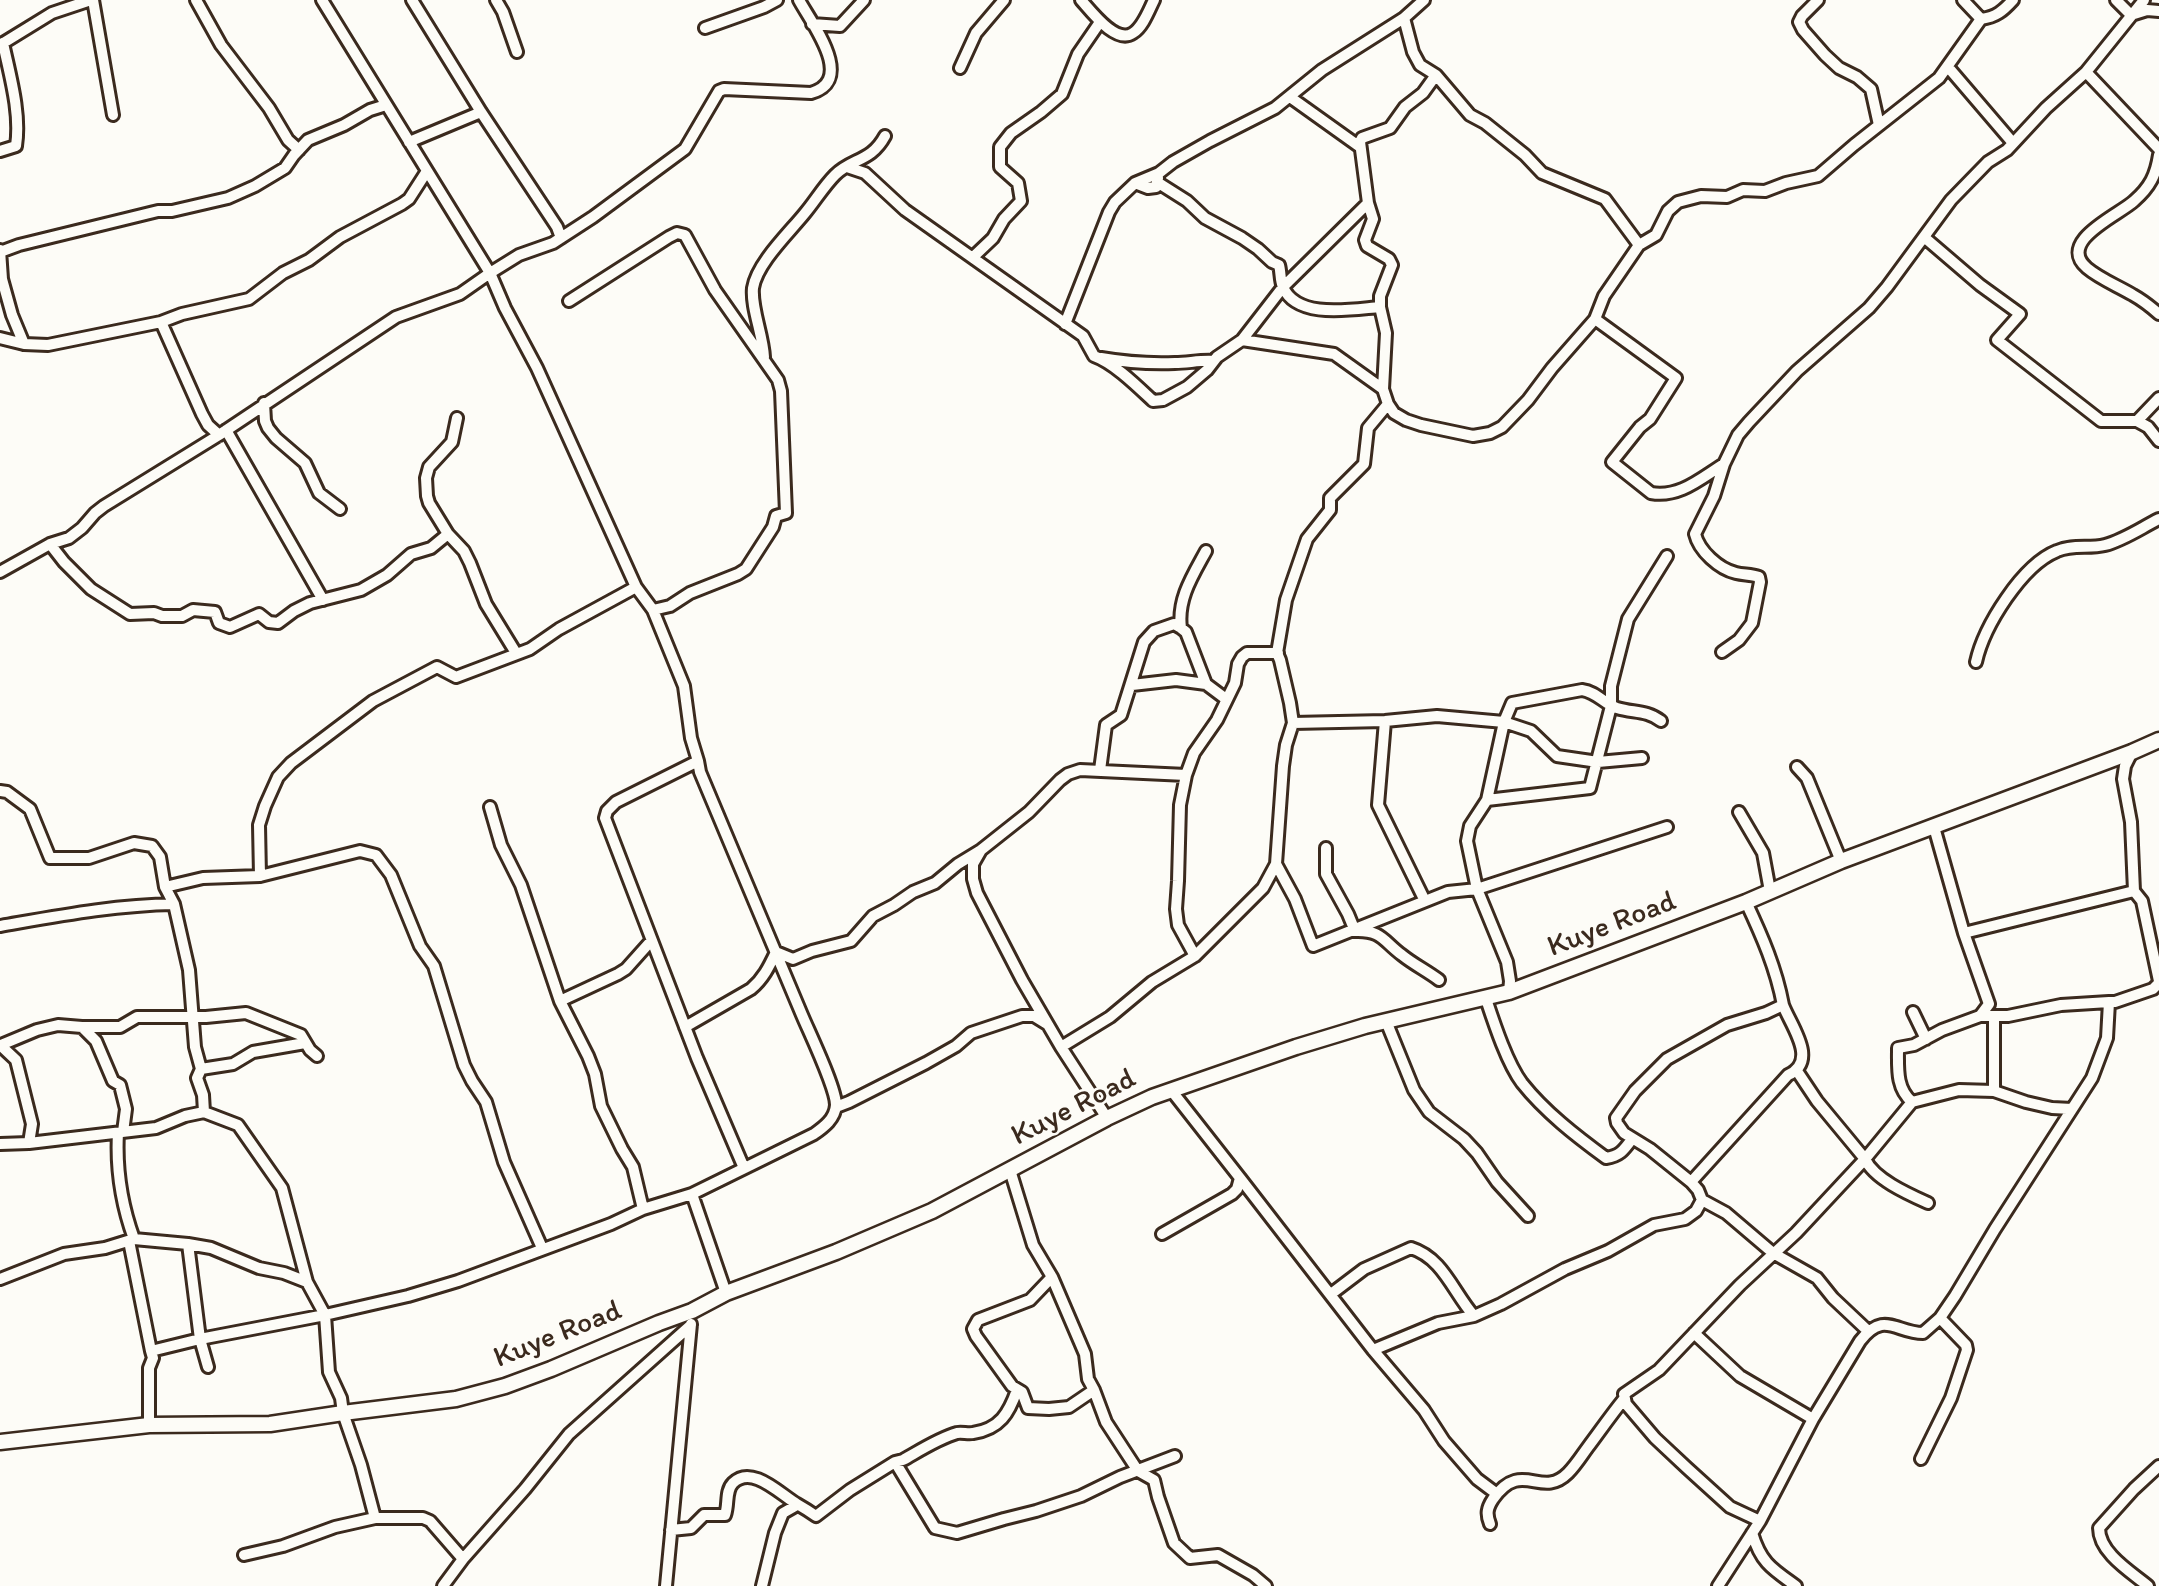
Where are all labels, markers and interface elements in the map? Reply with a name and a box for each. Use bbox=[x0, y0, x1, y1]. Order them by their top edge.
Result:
street label: Kuye Road bbox=[1543, 884, 1681, 966]
street label: Kuye Road bbox=[1006, 1061, 1142, 1155]
street label: Kuye Road bbox=[489, 1293, 627, 1377]

